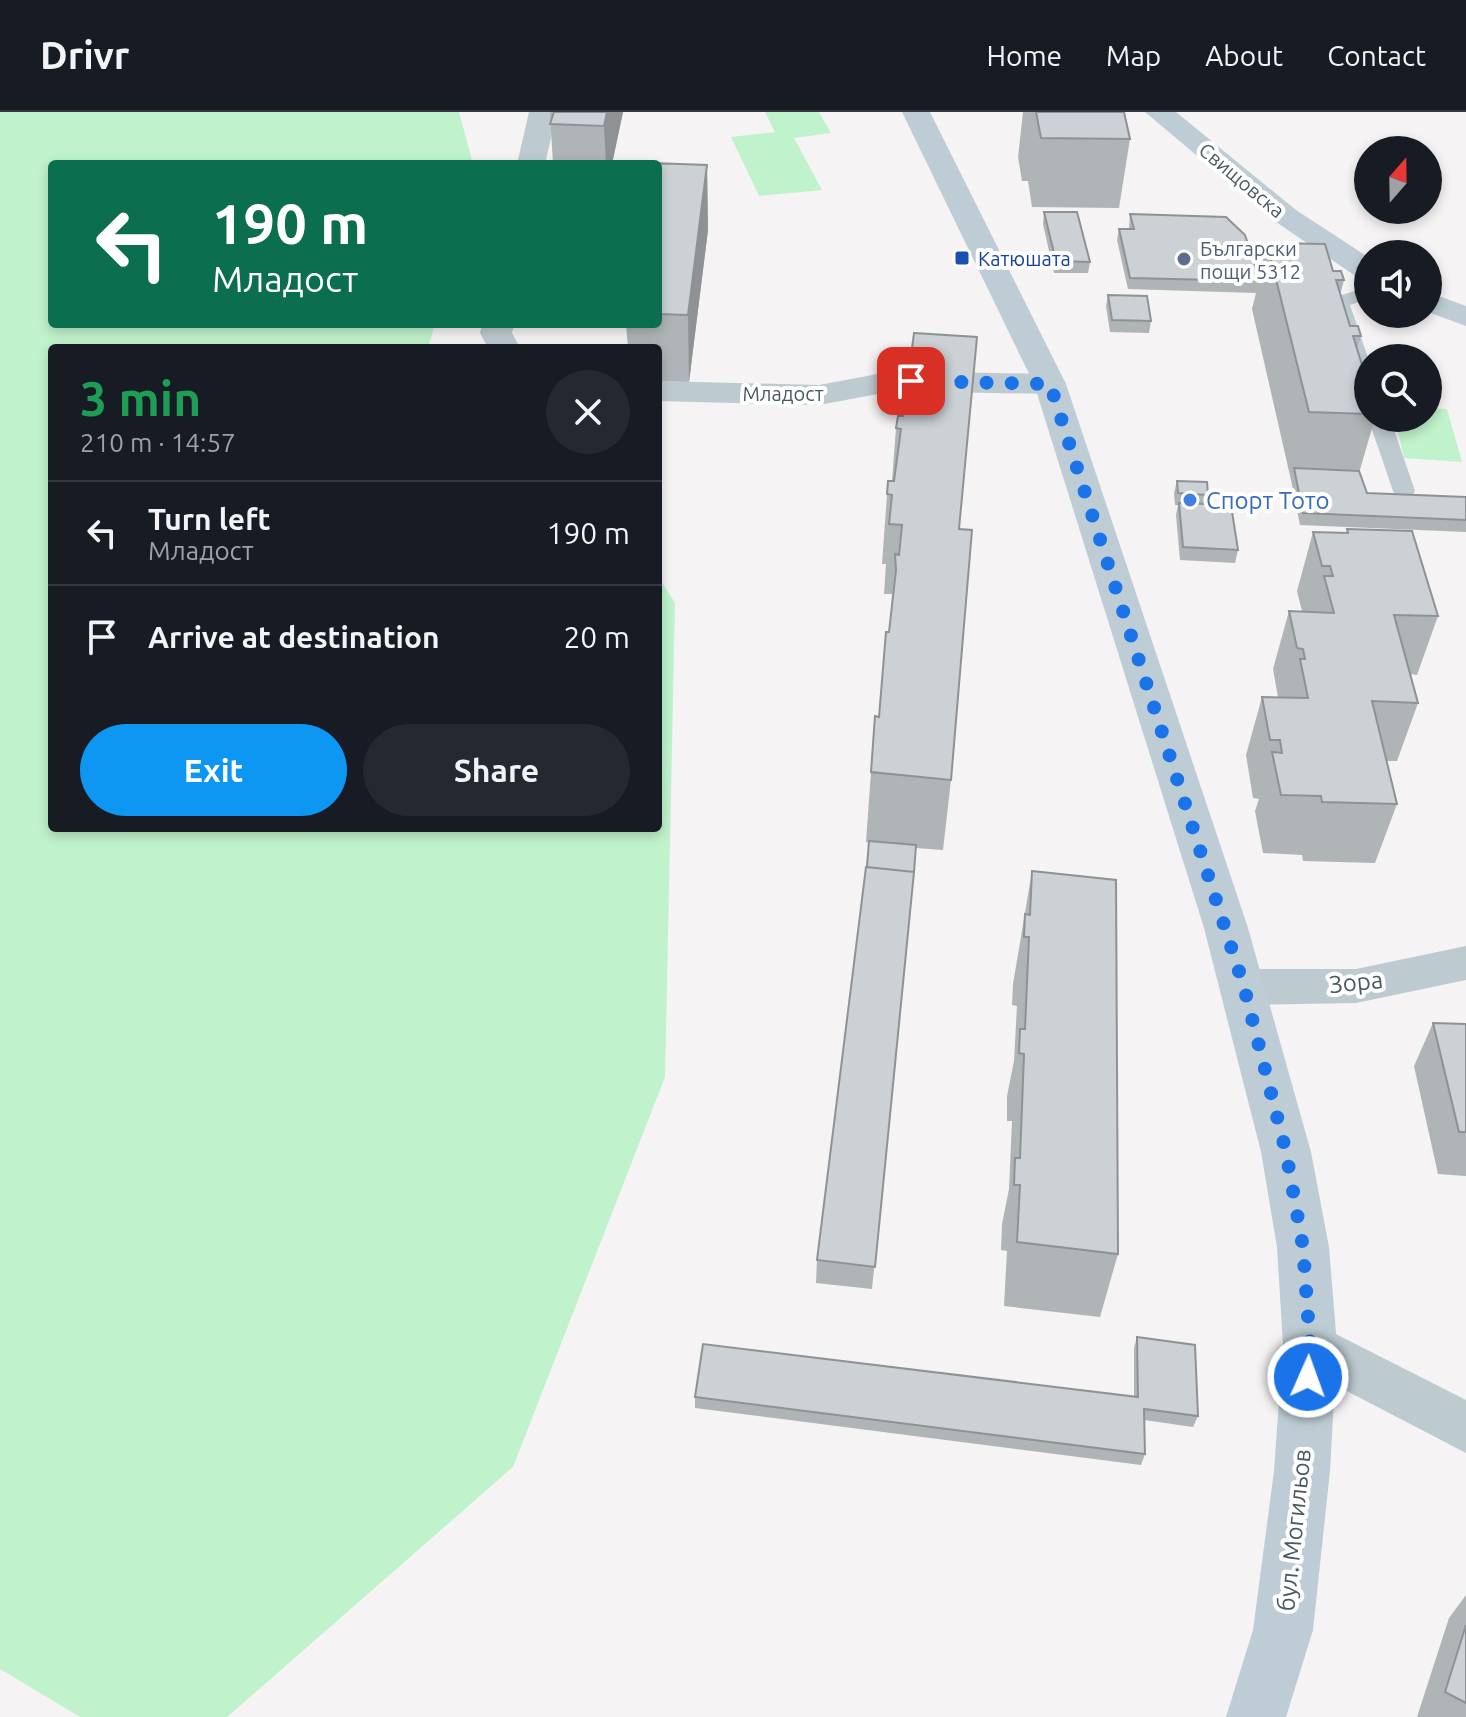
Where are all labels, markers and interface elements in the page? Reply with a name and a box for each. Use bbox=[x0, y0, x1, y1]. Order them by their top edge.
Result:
text: Drivr bbox=[40, 34, 129, 76]
text: Home bbox=[987, 40, 1062, 71]
text: Map bbox=[1106, 40, 1161, 71]
text: About bbox=[1205, 40, 1283, 71]
text: Contact bbox=[1327, 40, 1426, 71]
north arrow bbox=[1354, 136, 1442, 224]
map controls bbox=[1354, 136, 1442, 432]
street label: Свищовска bbox=[1195, 138, 1289, 222]
icon: left bbox=[80, 192, 184, 296]
text: 190 m bbox=[212, 192, 368, 255]
place label: Български пощи 5312 bbox=[1200, 237, 1301, 283]
button: sound bbox=[1354, 240, 1442, 328]
place label: Катюшата bbox=[978, 247, 1071, 270]
marker: Катюшата bbox=[953, 249, 971, 267]
marker: Български пощи 5312 bbox=[1175, 250, 1193, 268]
text: Младост bbox=[212, 258, 358, 299]
button: search bbox=[1354, 344, 1442, 432]
pin bbox=[877, 347, 945, 415]
icon: arrive bbox=[889, 359, 933, 403]
button: close bbox=[546, 370, 630, 454]
text: 3 min bbox=[80, 371, 201, 425]
street label: Младост bbox=[742, 382, 824, 405]
text: 210 m · 14:57 bbox=[80, 428, 236, 457]
place label: Спорт Тото bbox=[1206, 487, 1330, 514]
marker: Спорт Тото bbox=[1181, 491, 1199, 509]
text: Turn left bbox=[148, 502, 270, 536]
icon: left bbox=[80, 511, 124, 555]
text: 190 m bbox=[546, 516, 630, 550]
text: Младост bbox=[148, 536, 254, 565]
icon: arrive bbox=[80, 615, 124, 659]
text: Arrive at destination bbox=[148, 620, 440, 654]
text: 20 m bbox=[563, 620, 630, 654]
button: Exit bbox=[80, 724, 347, 816]
button: Share bbox=[363, 724, 630, 816]
street label: Зора bbox=[1328, 966, 1384, 998]
position arrow bbox=[1266, 1335, 1350, 1419]
street label: бул. Могильов bbox=[1272, 1447, 1316, 1613]

